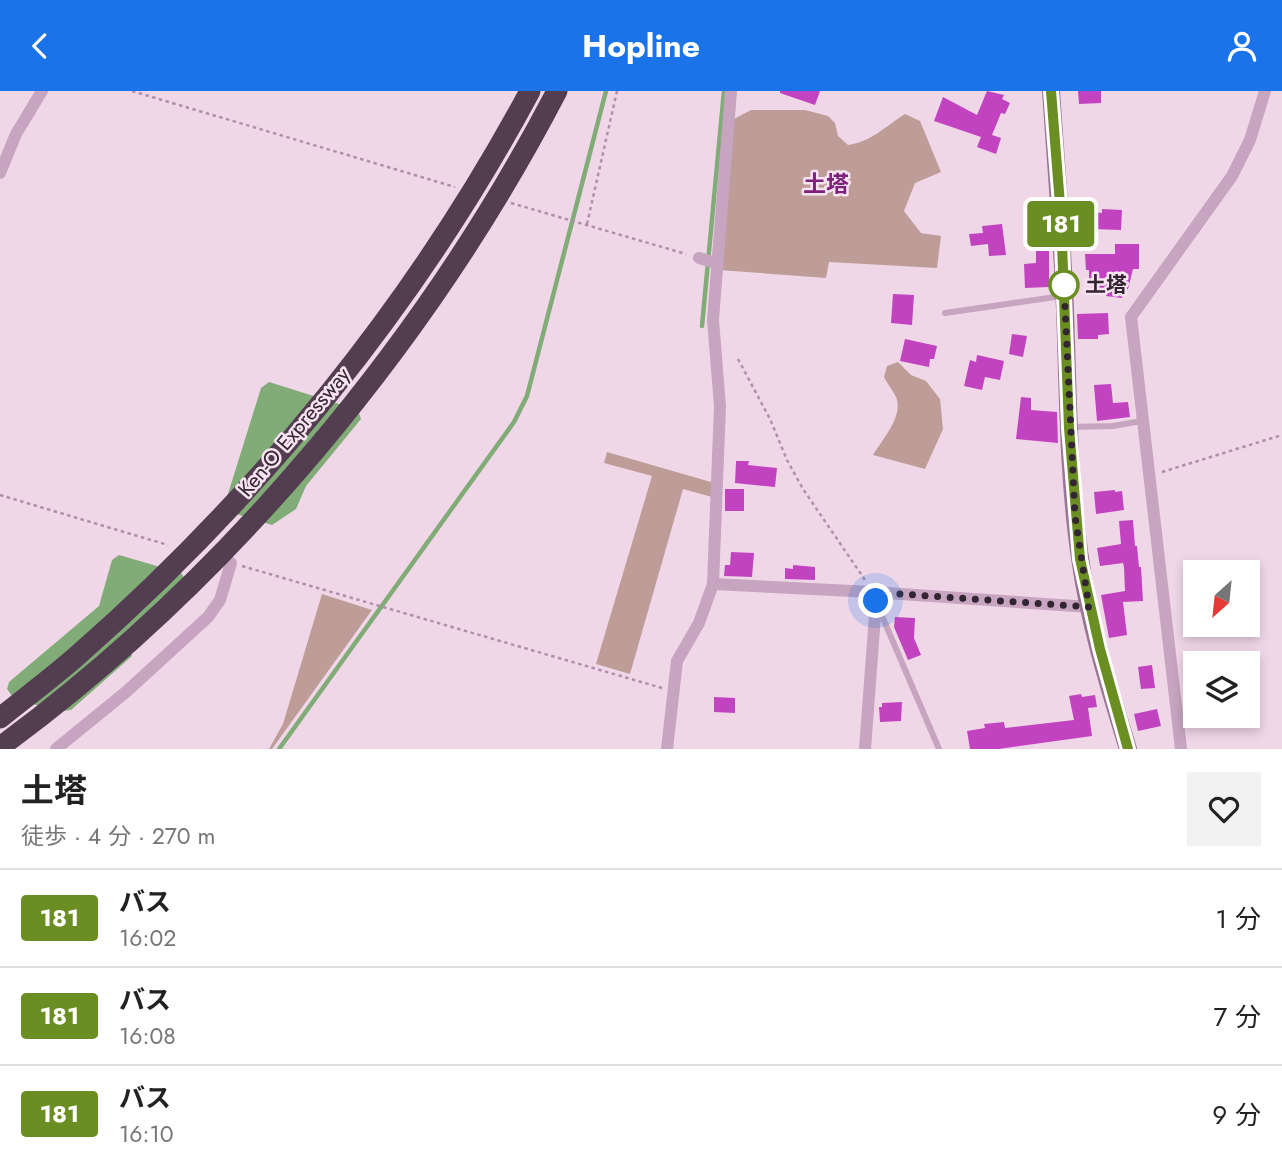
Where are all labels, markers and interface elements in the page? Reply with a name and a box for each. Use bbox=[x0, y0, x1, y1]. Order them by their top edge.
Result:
text: Hopline bbox=[582, 23, 700, 69]
icon: back bbox=[21, 27, 59, 65]
icon: person bbox=[1223, 27, 1261, 65]
district label: 土塔 bbox=[803, 167, 849, 201]
line badge: 181 bbox=[1021, 201, 1101, 247]
text: 181 bbox=[1041, 206, 1081, 241]
marker: 土塔 bbox=[1049, 270, 1079, 300]
place label: 土塔 bbox=[1085, 270, 1127, 300]
street label: Ken-O Expressway bbox=[231, 360, 358, 503]
north arrow bbox=[1183, 560, 1260, 637]
map controls bbox=[1183, 560, 1260, 728]
your location bbox=[858, 583, 893, 618]
button: layers bbox=[1183, 651, 1260, 728]
text: 土塔 bbox=[21, 767, 87, 814]
button: heart bbox=[1187, 772, 1261, 846]
text: 徒歩 · 4 分 · 270 m bbox=[21, 819, 216, 853]
text: バス bbox=[119, 883, 171, 921]
text: 181 bbox=[40, 900, 79, 935]
text: 1 分 bbox=[1215, 900, 1261, 938]
text: 16:02 bbox=[119, 921, 176, 955]
text: バス bbox=[119, 981, 171, 1019]
text: 181 bbox=[40, 998, 79, 1033]
text: 7 分 bbox=[1214, 998, 1261, 1036]
text: 16:08 bbox=[119, 1019, 176, 1053]
text: バス bbox=[119, 1079, 171, 1117]
text: 181 bbox=[40, 1096, 79, 1131]
text: 9 分 bbox=[1212, 1096, 1261, 1134]
text: 16:10 bbox=[119, 1117, 174, 1151]

